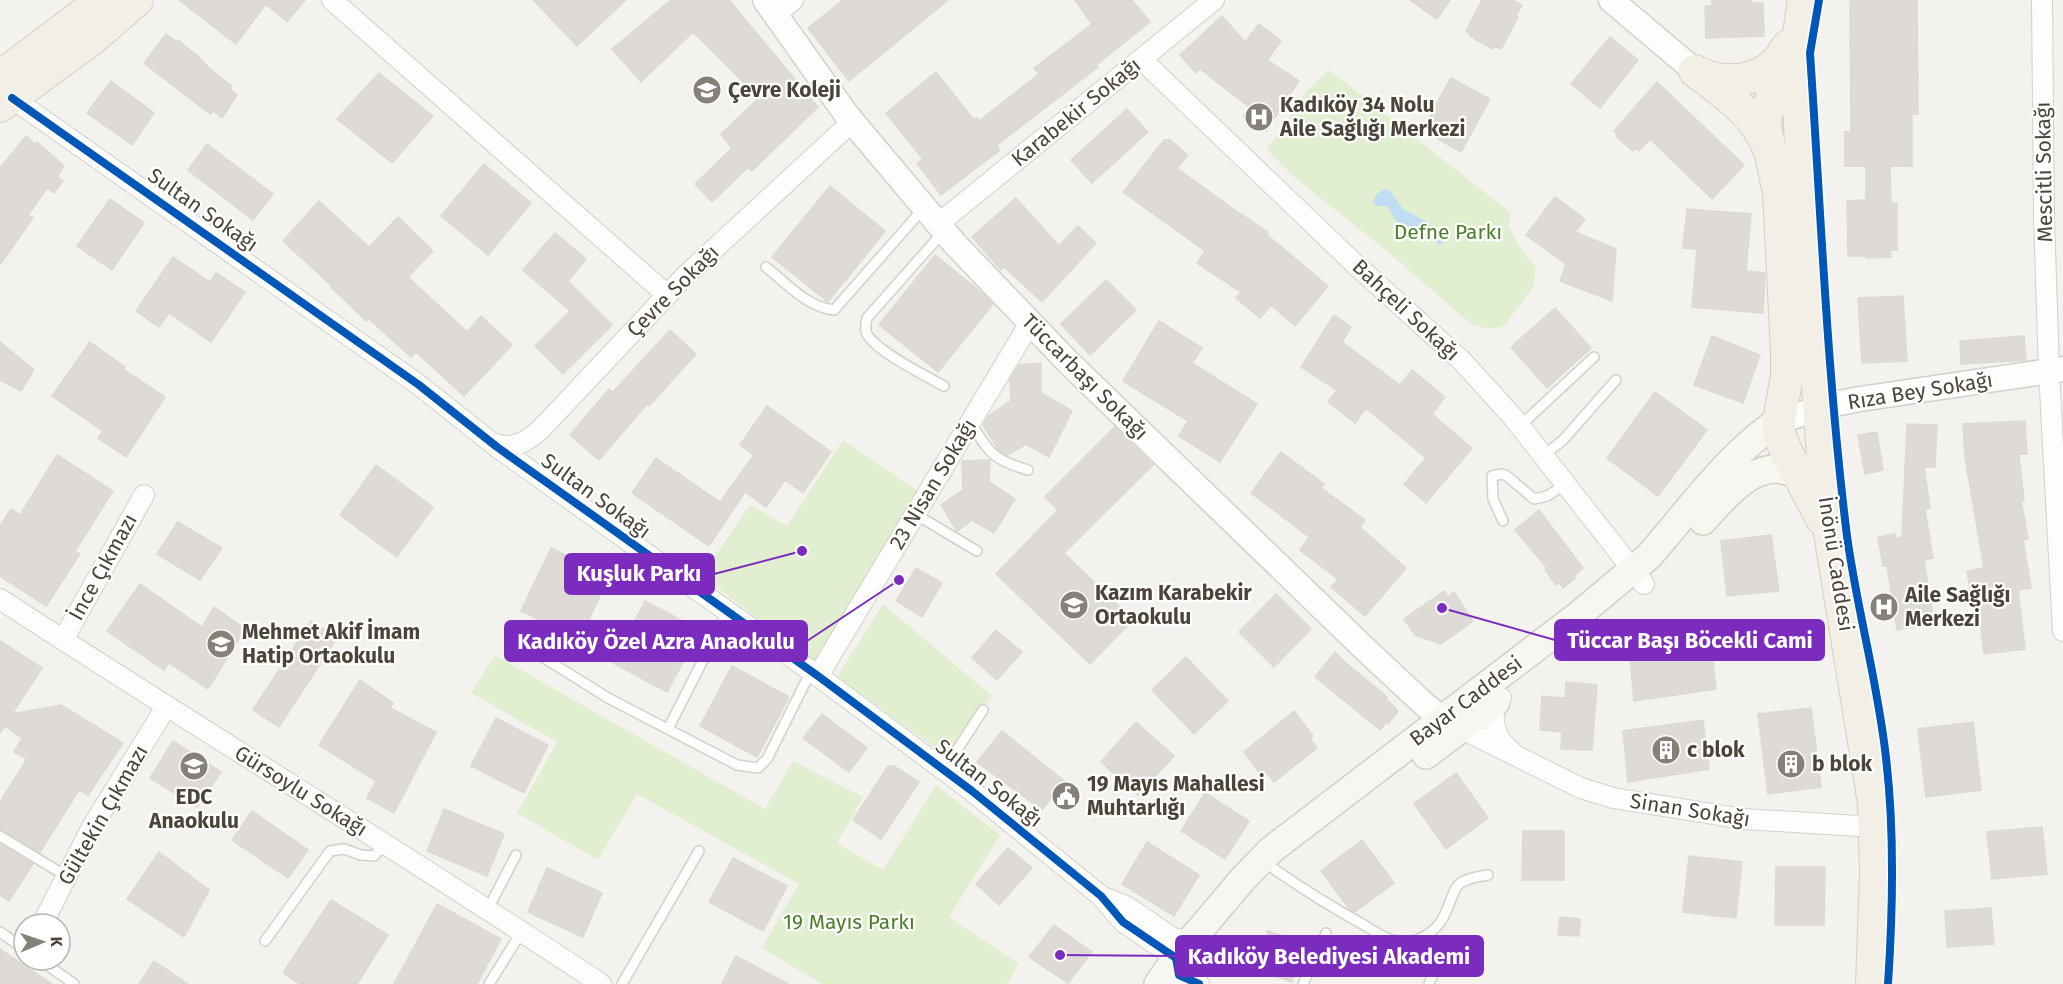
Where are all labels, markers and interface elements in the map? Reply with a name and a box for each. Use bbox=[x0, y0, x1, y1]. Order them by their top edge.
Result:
street label: Karabekir Sokağı bbox=[1006, 52, 1146, 172]
school or university icon: Çevre Koleji bbox=[691, 74, 723, 106]
place label: Çevre Koleji bbox=[728, 77, 841, 103]
place label: Kadıköy 34 Nolu Aile Sağlığı Merkezi bbox=[1279, 92, 1465, 142]
hospital icon: Kadıköy 34 Nolu Aile Sağlığı Merkezi bbox=[1243, 101, 1275, 133]
street label: Mescitli Sokağı bbox=[2030, 101, 2058, 243]
street label: Sultan Sokağı bbox=[143, 162, 263, 258]
park label: Defne Parkı bbox=[1394, 219, 1502, 245]
street label: Çevre Sokağı bbox=[621, 239, 725, 343]
street label: Bahçeli Sokağı bbox=[1347, 254, 1465, 366]
street label: Tüccarbaşı Sokağı bbox=[1016, 308, 1154, 446]
street label: Rıza Bey Sokağı bbox=[1846, 367, 1994, 415]
street label: 23 Nisan Sokağı bbox=[884, 414, 982, 554]
street label: Sultan Sokağı bbox=[536, 448, 656, 544]
street label: İnönü Caddesi bbox=[1813, 495, 1859, 633]
street label: İnce Çıkmazı bbox=[63, 509, 143, 625]
callout: Kuşluk Parkı bbox=[565, 554, 714, 594]
text: Kuşluk Parkı bbox=[577, 560, 701, 587]
place label: Kazım Karabekir Ortaokulu bbox=[1095, 580, 1252, 630]
place label: Aile Sağlığı Merkezi bbox=[1904, 582, 2011, 632]
school or university icon: Kazım Karabekir Ortaokulu bbox=[1058, 589, 1090, 621]
hospital icon: Aile Sağlığı Merkezi bbox=[1868, 591, 1900, 623]
place label: Mehmet Akif İmam Hatip Ortaokulu bbox=[242, 618, 420, 669]
callout: Tüccar Başı Böcekli Cami bbox=[1555, 620, 1824, 660]
callout: Kadıköy Özel Azra Anaokulu bbox=[505, 621, 807, 661]
text: Tüccar Başı Böcekli Cami bbox=[1567, 627, 1813, 654]
school or university icon: Mehmet Akif İmam Hatip Ortaokulu bbox=[205, 628, 237, 660]
text: Kadıköy Özel Azra Anaokulu bbox=[517, 628, 795, 655]
street label: Bayar Caddesi bbox=[1405, 650, 1527, 752]
street label: Sultan Sokağı bbox=[930, 733, 1048, 833]
building icon: c blok bbox=[1650, 734, 1682, 766]
place label: c blok bbox=[1687, 737, 1745, 763]
street label: Gültekin Çıkmazı bbox=[52, 740, 154, 890]
street label: Gürsoylu Sokağı bbox=[230, 740, 372, 842]
building icon: b blok bbox=[1775, 748, 1807, 780]
school or university icon: EDC Anaokulu bbox=[178, 750, 210, 782]
place label: b blok bbox=[1812, 751, 1872, 777]
place label: 19 Mayıs Mahallesi Muhtarlığı bbox=[1087, 771, 1265, 821]
public building icon: 19 Mayıs Mahallesi Muhtarlığı bbox=[1050, 780, 1082, 812]
place label: EDC Anaokulu bbox=[148, 784, 239, 834]
street label: Sinan Sokağı bbox=[1628, 788, 1752, 832]
park label: 19 Mayıs Parkı bbox=[783, 909, 915, 935]
north arrow bbox=[12, 912, 72, 972]
text: K bbox=[47, 936, 66, 948]
callout: Kadıköy Belediyesi Akademi bbox=[1176, 936, 1483, 976]
text: Kadıköy Belediyesi Akademi bbox=[1188, 943, 1470, 970]

